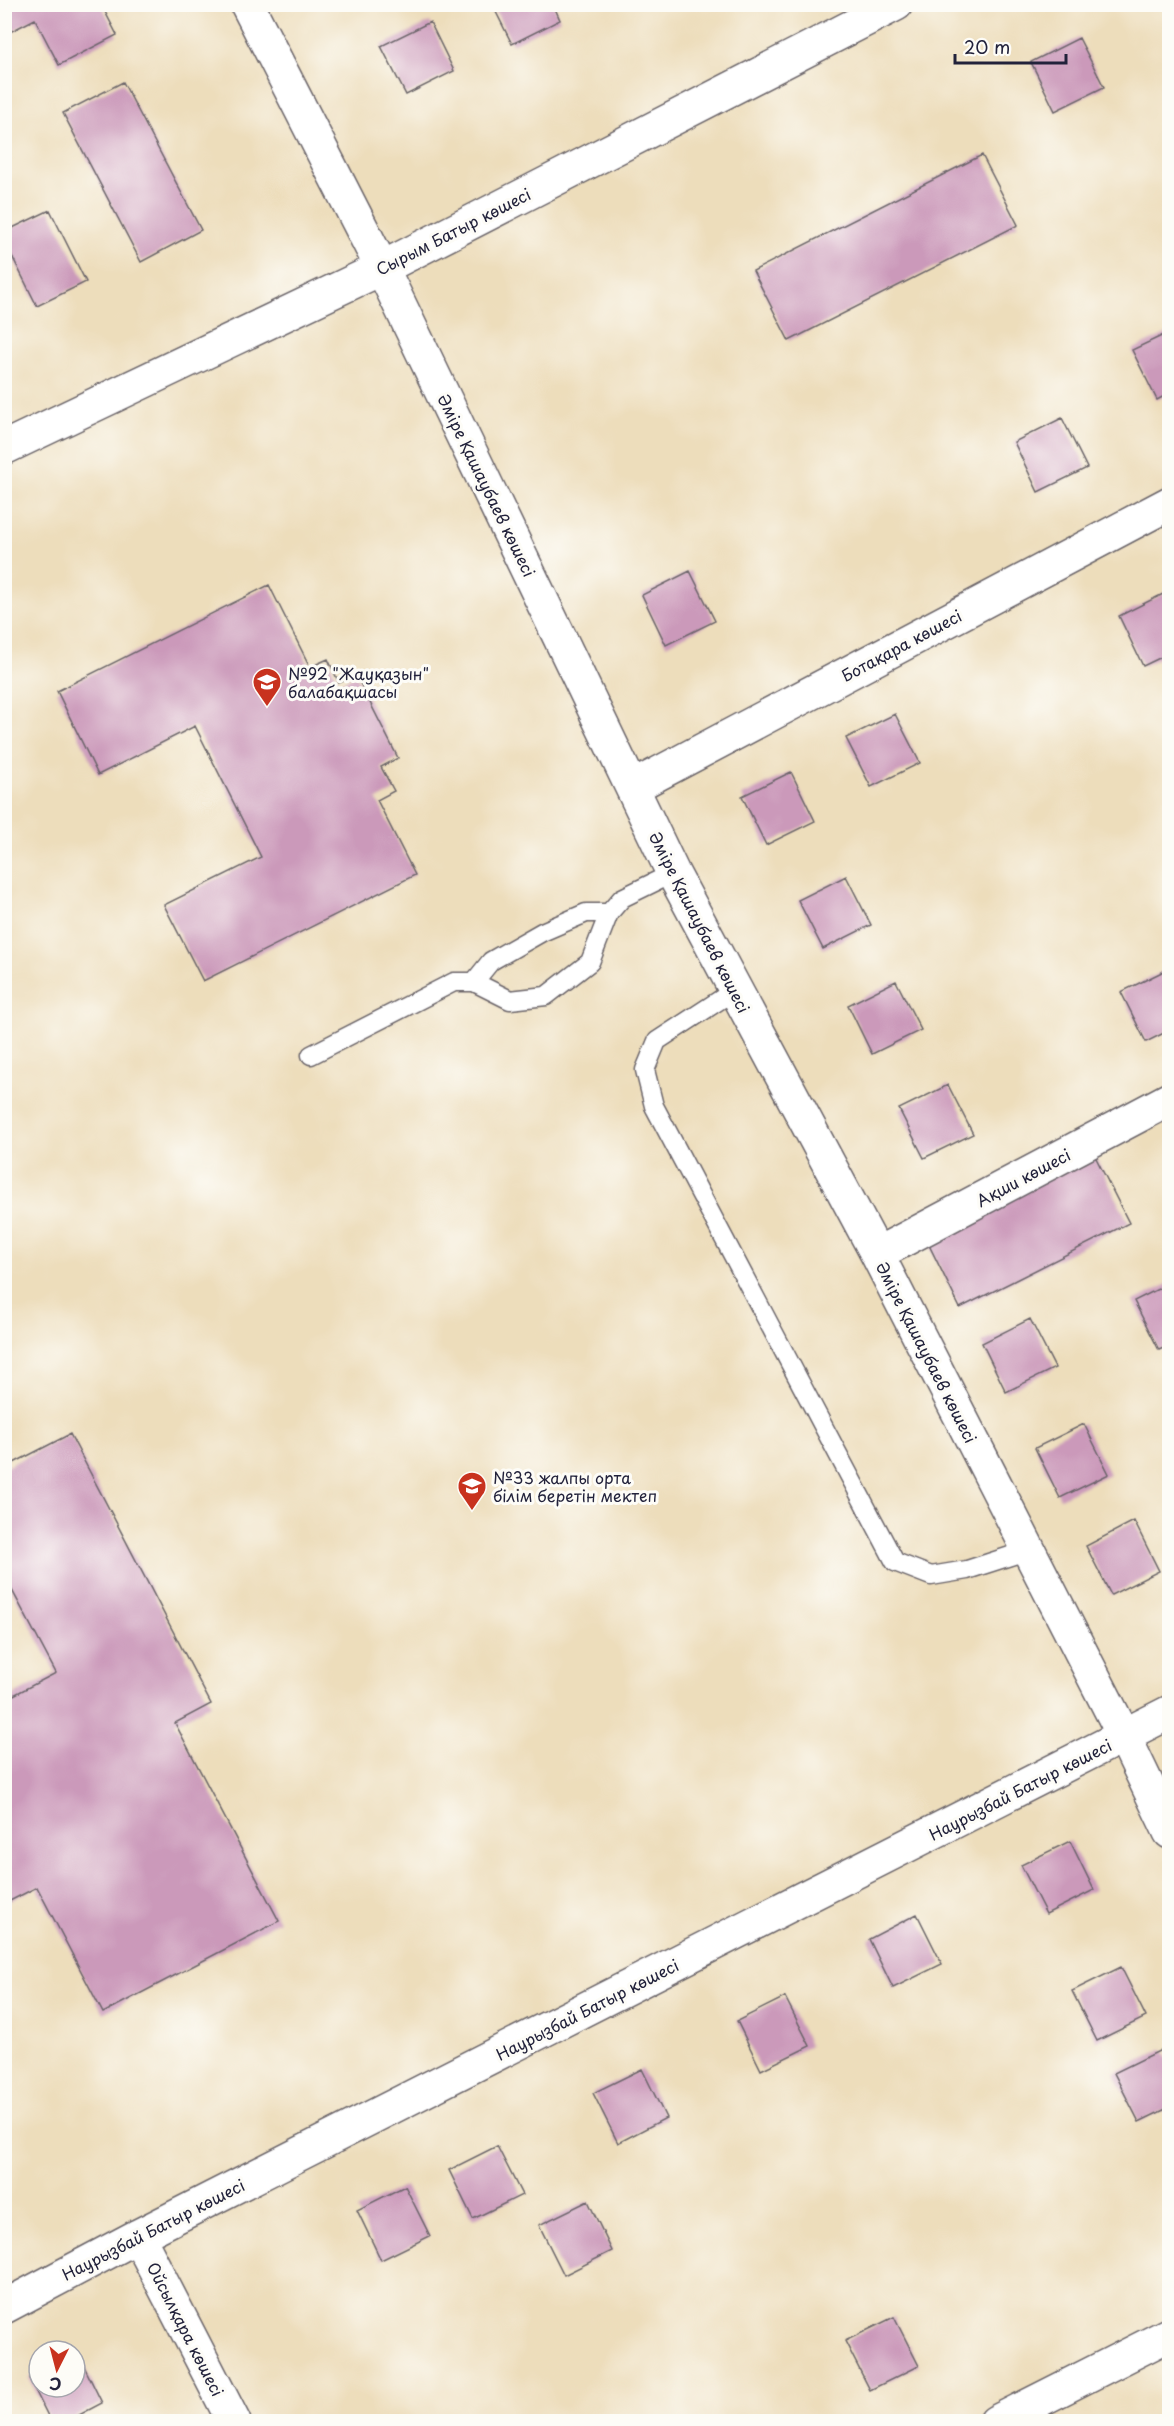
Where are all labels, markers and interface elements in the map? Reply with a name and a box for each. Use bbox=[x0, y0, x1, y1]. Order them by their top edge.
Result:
scale bar bbox=[955, 27, 1066, 65]
text: 20 m bbox=[964, 33, 1010, 60]
street label: Сырым Батыр көшесі bbox=[371, 181, 535, 281]
street label: Әміре Қашаубаев көшесі bbox=[432, 389, 542, 581]
street label: Ботақара көшесі bbox=[836, 603, 966, 687]
place label: №92 "Жауқазын" балабақшасы bbox=[288, 661, 429, 703]
school or university icon: №92 "Жауқазын" балабақшасы bbox=[251, 666, 283, 708]
street label: Әміре Қашаубаев көшесі bbox=[644, 827, 756, 1017]
street label: Ақши көшесі bbox=[972, 1142, 1074, 1212]
street label: Әміре Қашаубаев көшесі bbox=[871, 1257, 983, 1447]
place label: №33 жалпы орта білім беретін мектеп bbox=[493, 1465, 657, 1507]
school or university icon: №33 жалпы орта білім беретін мектеп bbox=[456, 1470, 488, 1512]
street label: Наурызбай Батыр көшесі bbox=[924, 1732, 1116, 1846]
street label: Наурызбай Батыр көшесі bbox=[491, 1952, 683, 2066]
street label: Наурызбай Батыр көшесі bbox=[57, 2172, 249, 2286]
street label: Ойсылқара көшесі bbox=[142, 2258, 230, 2400]
north arrow bbox=[27, 2339, 87, 2399]
text: С bbox=[48, 2372, 63, 2397]

